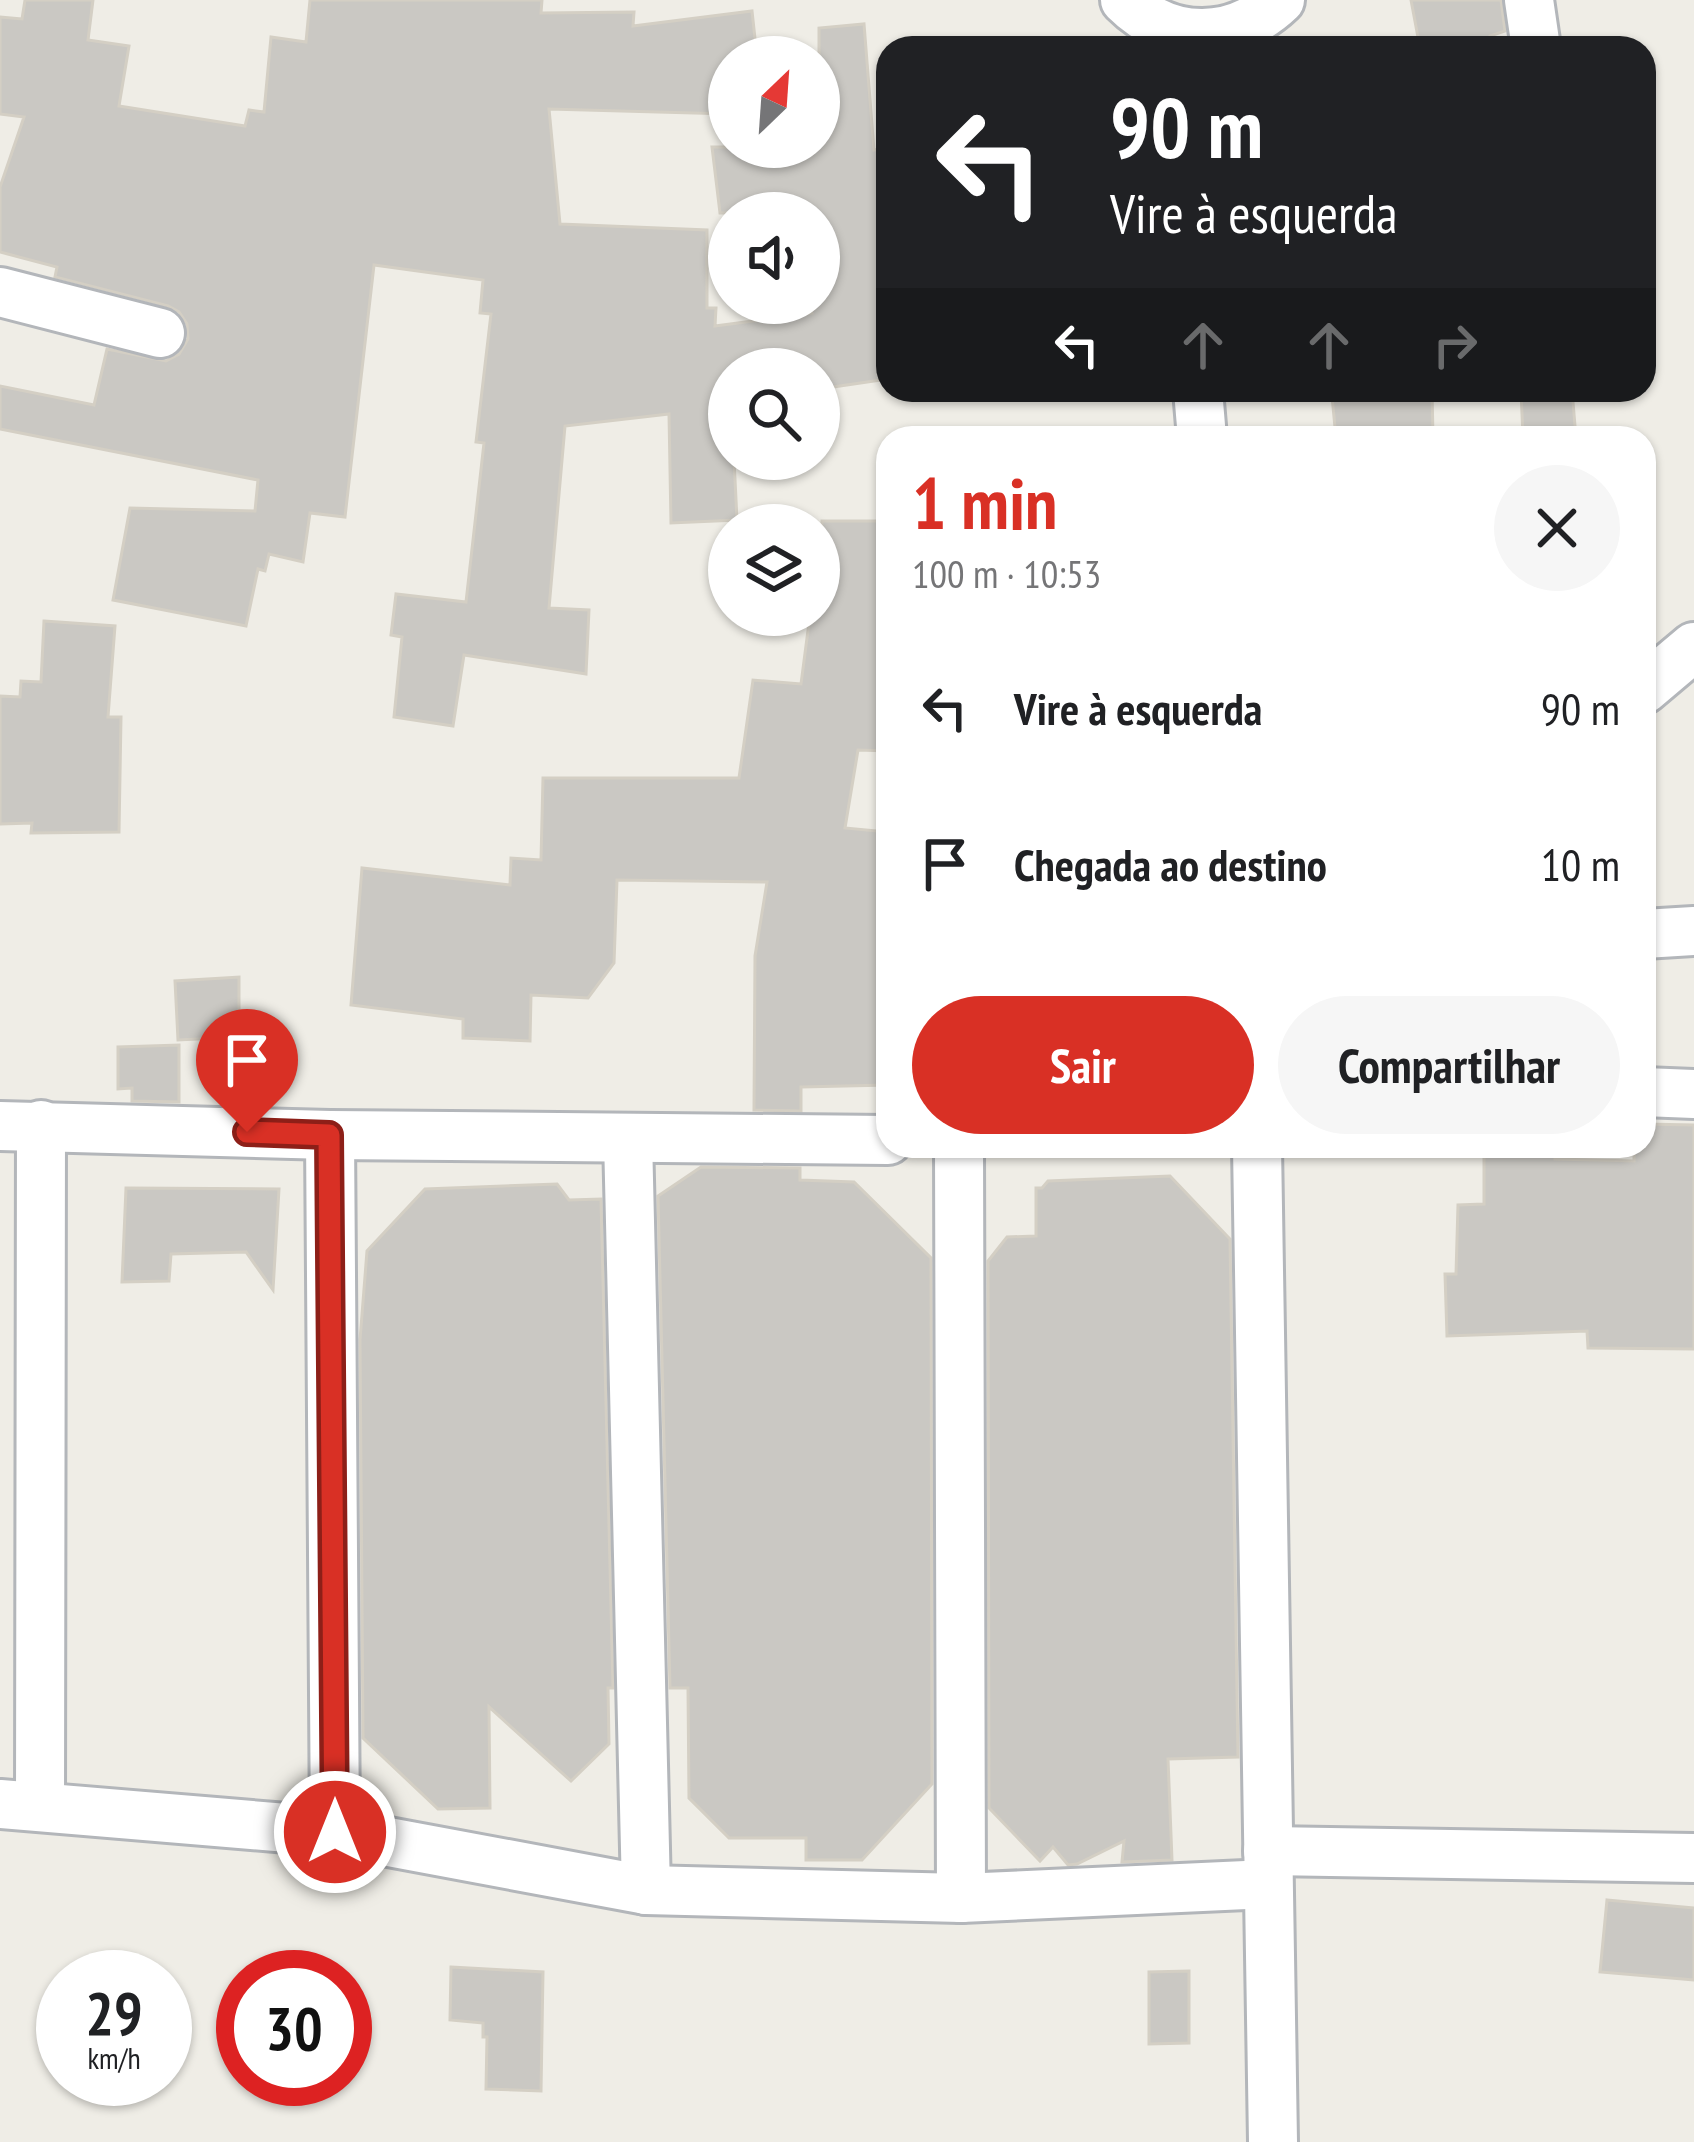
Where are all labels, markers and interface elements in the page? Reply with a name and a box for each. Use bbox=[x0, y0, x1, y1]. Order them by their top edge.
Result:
north arrow bbox=[708, 36, 840, 168]
map controls bbox=[708, 36, 840, 636]
text: 90 m bbox=[1110, 72, 1263, 181]
icon: left bbox=[912, 84, 1068, 240]
text: Vire à esquerda bbox=[1110, 178, 1398, 248]
button: sound bbox=[708, 192, 840, 324]
icon: left bbox=[1044, 312, 1110, 378]
icon: ahead bbox=[1170, 312, 1236, 378]
icon: ahead bbox=[1296, 312, 1362, 378]
icon: right bbox=[1422, 312, 1488, 378]
button: search bbox=[708, 348, 840, 480]
text: 1 min bbox=[912, 456, 1057, 549]
button: close bbox=[1494, 465, 1620, 591]
button: layers bbox=[708, 504, 840, 636]
text: 100 m · 10:53 bbox=[912, 548, 1101, 599]
icon: left bbox=[912, 675, 978, 741]
text: Vire à esquerda bbox=[1014, 679, 1262, 737]
text: 90 m bbox=[1541, 679, 1620, 737]
icon: arrive bbox=[912, 831, 978, 897]
text: Chegada ao destino bbox=[1014, 835, 1327, 893]
text: 10 m bbox=[1541, 835, 1620, 893]
button: Sair bbox=[912, 996, 1254, 1134]
button: Compartilhar bbox=[1278, 996, 1620, 1134]
pin bbox=[196, 1009, 298, 1132]
icon: arrive bbox=[214, 1027, 280, 1093]
position arrow bbox=[272, 1769, 398, 1895]
speed limit sign: 30 bbox=[216, 1950, 372, 2106]
text: 29 bbox=[85, 1974, 143, 2052]
text: km/h bbox=[87, 2038, 141, 2077]

